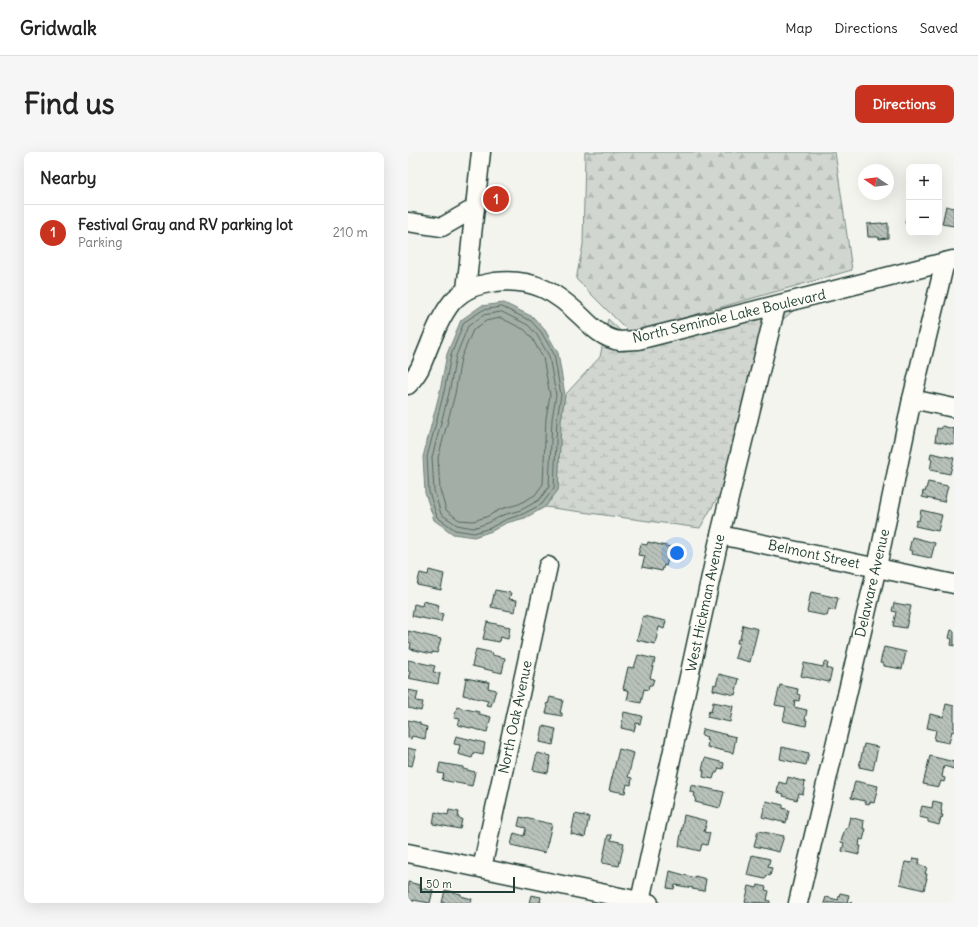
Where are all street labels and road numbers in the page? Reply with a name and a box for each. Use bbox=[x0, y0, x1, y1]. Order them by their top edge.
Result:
street label: North Seminole Lake Boulevard bbox=[631, 285, 827, 347]
street label: Delaware Avenue bbox=[851, 527, 893, 639]
street label: West Hickman Avenue bbox=[682, 533, 728, 673]
street label: Belmont Street bbox=[766, 535, 862, 573]
street label: North Oak Avenue bbox=[494, 659, 536, 775]

